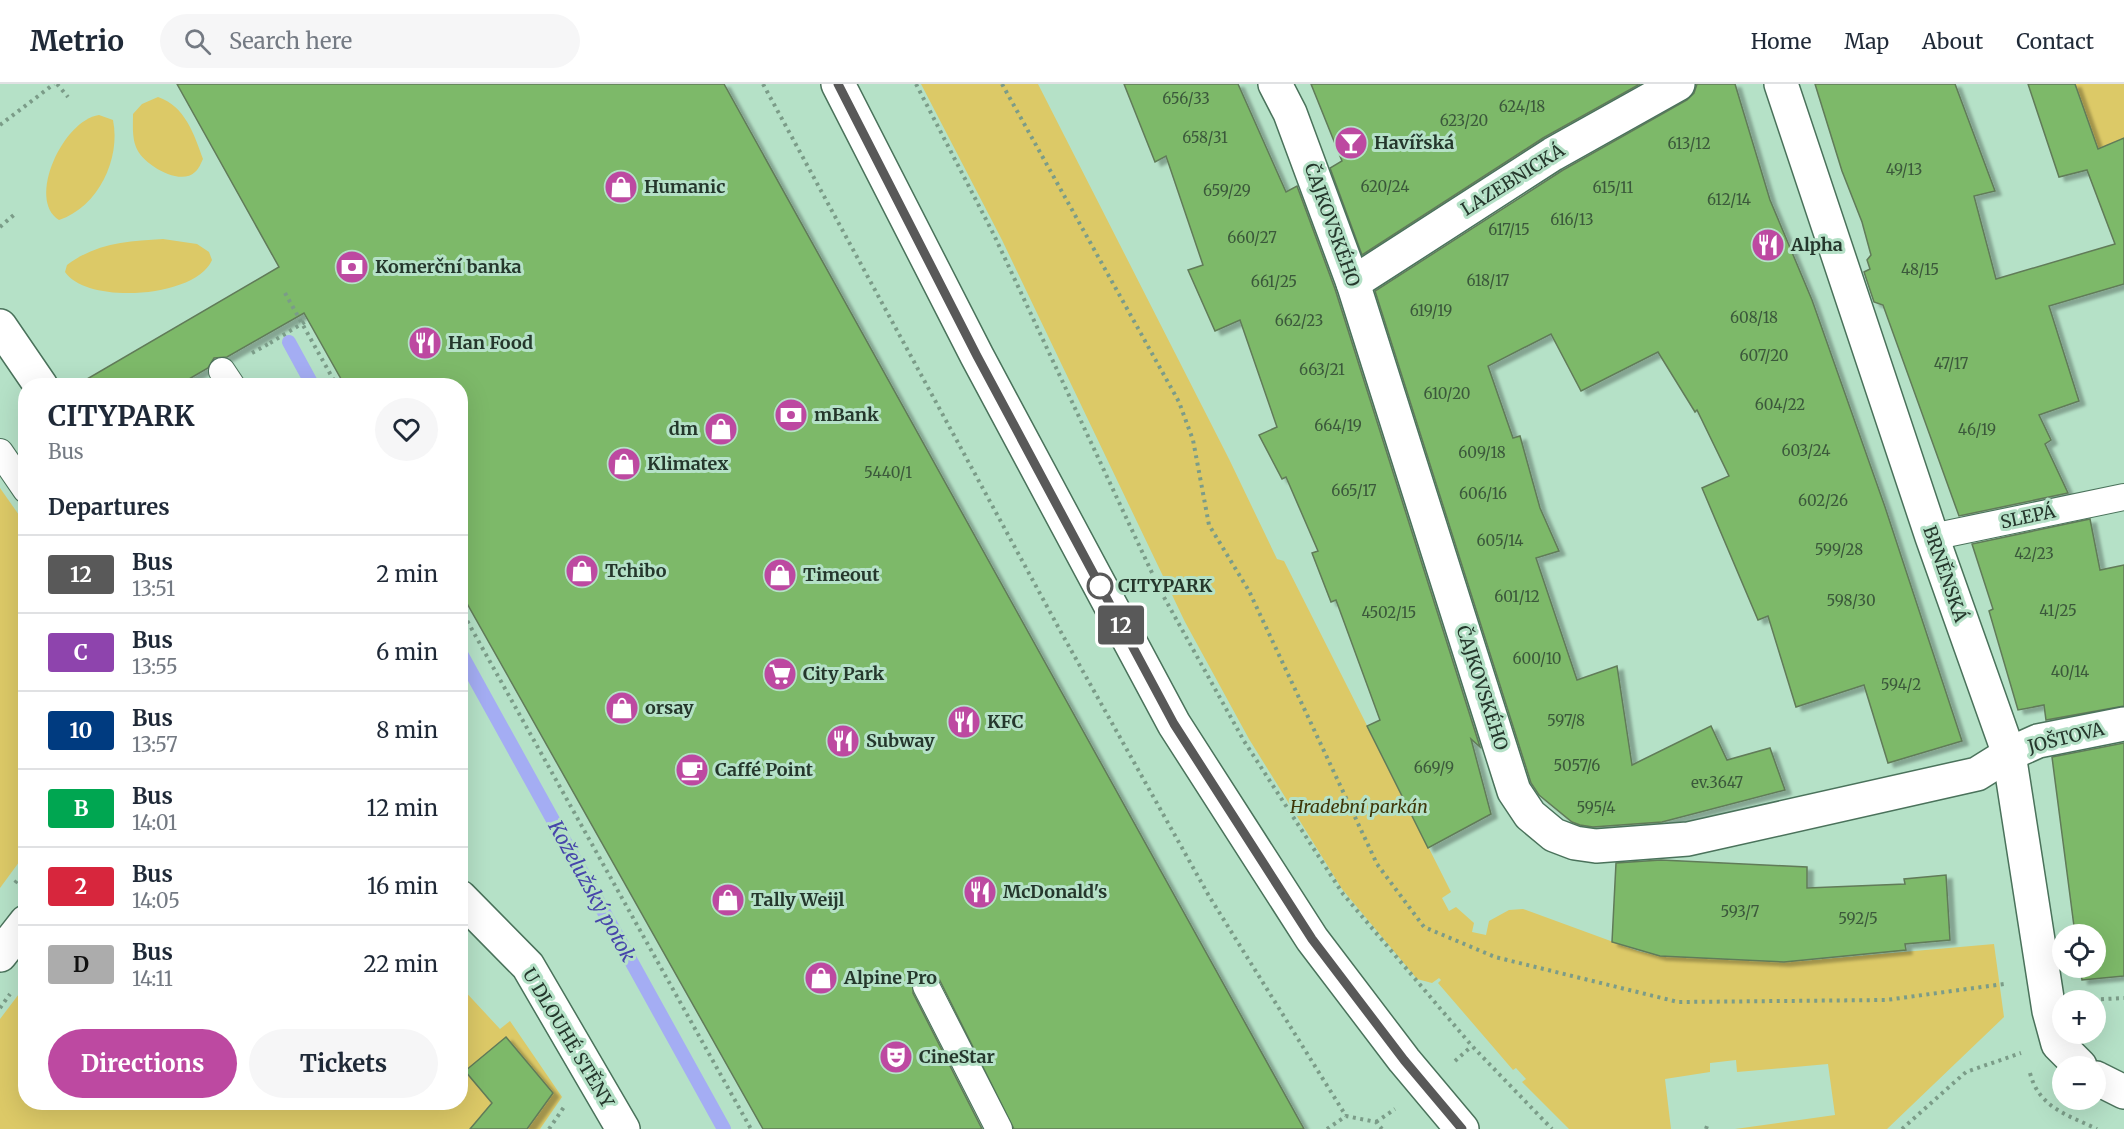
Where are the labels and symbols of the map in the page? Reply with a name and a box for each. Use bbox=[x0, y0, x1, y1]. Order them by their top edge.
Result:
house number: 656/33 bbox=[1162, 89, 1210, 108]
house number: 624/18 bbox=[1499, 97, 1545, 116]
house number: 623/20 bbox=[1440, 111, 1488, 130]
bar icon: Havířská bbox=[1333, 125, 1369, 161]
house number: 658/31 bbox=[1182, 128, 1228, 147]
place label: Havířská bbox=[1374, 131, 1454, 154]
house number: 613/12 bbox=[1667, 134, 1711, 153]
street label: LAZEBNICKÁ bbox=[1457, 138, 1569, 221]
street label: ČAJKOVSKÉHO bbox=[1299, 160, 1365, 290]
house number: 49/13 bbox=[1886, 160, 1922, 179]
shop icon: Humanic bbox=[603, 169, 639, 205]
place label: Humanic bbox=[644, 175, 725, 198]
house number: 620/24 bbox=[1360, 177, 1410, 196]
house number: 615/11 bbox=[1593, 178, 1634, 197]
house number: 659/29 bbox=[1203, 181, 1251, 200]
house number: 612/14 bbox=[1707, 190, 1751, 209]
house number: 616/13 bbox=[1550, 210, 1594, 229]
house number: 617/15 bbox=[1488, 220, 1530, 239]
restaurant icon: Alpha bbox=[1750, 227, 1786, 263]
house number: 660/27 bbox=[1227, 228, 1277, 247]
place label: Alpha bbox=[1790, 233, 1843, 256]
bank icon: Komerční banka bbox=[334, 249, 370, 285]
place label: Komerční banka bbox=[375, 255, 522, 278]
house number: 48/15 bbox=[1901, 260, 1939, 279]
house number: 618/17 bbox=[1467, 271, 1510, 290]
house number: 661/25 bbox=[1251, 272, 1297, 291]
house number: 619/19 bbox=[1410, 301, 1452, 320]
house number: 608/18 bbox=[1730, 308, 1778, 327]
house number: 662/23 bbox=[1275, 311, 1323, 330]
restaurant icon: Han Food bbox=[407, 325, 443, 361]
place label: Han Food bbox=[448, 331, 533, 354]
house number: 607/20 bbox=[1739, 346, 1789, 365]
house number: 47/17 bbox=[1934, 354, 1969, 373]
house number: 663/21 bbox=[1299, 360, 1345, 379]
house number: 610/20 bbox=[1424, 384, 1470, 403]
house number: 604/22 bbox=[1755, 395, 1805, 414]
bank icon: mBank bbox=[773, 397, 809, 433]
place label: mBank bbox=[814, 403, 879, 426]
shop icon: dm bbox=[703, 411, 739, 447]
house number: 664/19 bbox=[1314, 416, 1362, 435]
place label: dm bbox=[669, 417, 698, 440]
house number: 46/19 bbox=[1958, 420, 1996, 439]
house number: 603/24 bbox=[1781, 441, 1831, 460]
house number: 609/18 bbox=[1458, 443, 1506, 462]
shop icon: Klimatex bbox=[606, 446, 642, 482]
place label: Klimatex bbox=[647, 452, 728, 475]
house number: 5440/1 bbox=[864, 463, 912, 482]
house number: 665/17 bbox=[1331, 481, 1377, 500]
house number: 606/16 bbox=[1459, 484, 1507, 503]
house number: 602/26 bbox=[1798, 491, 1848, 510]
street label: SLEPÁ bbox=[1998, 499, 2058, 534]
street label: BRNĚNSKÁ bbox=[1918, 523, 1973, 625]
house number: 605/14 bbox=[1477, 531, 1523, 550]
house number: 599/28 bbox=[1815, 540, 1863, 559]
house number: 42/23 bbox=[2014, 544, 2054, 563]
shop icon: Tchibo bbox=[564, 553, 600, 589]
shop icon: Timeout bbox=[762, 557, 798, 593]
place label: Tchibo bbox=[605, 559, 667, 582]
place label: Timeout bbox=[803, 563, 880, 586]
marker: CITYPARK bbox=[1087, 573, 1113, 599]
place label: CITYPARK bbox=[1118, 574, 1213, 597]
house number: 601/12 bbox=[1494, 587, 1540, 606]
house number: 598/30 bbox=[1826, 591, 1876, 610]
house number: 41/25 bbox=[2039, 601, 2077, 620]
house number: 4502/15 bbox=[1362, 603, 1416, 622]
line badge: 12 bbox=[1094, 606, 1148, 644]
street label: ČAJKOVSKÉHO bbox=[1451, 623, 1513, 753]
house number: 600/10 bbox=[1513, 649, 1561, 668]
supermarket icon: City Park bbox=[762, 656, 798, 692]
place label: City Park bbox=[803, 662, 885, 685]
house number: 40/14 bbox=[2051, 662, 2089, 681]
house number: 594/2 bbox=[1881, 675, 1921, 694]
shop icon: orsay bbox=[604, 690, 640, 726]
place label: orsay bbox=[645, 696, 694, 719]
restaurant icon: KFC bbox=[946, 704, 982, 740]
place label: KFC bbox=[987, 710, 1024, 733]
house number: 597/8 bbox=[1547, 711, 1585, 730]
street label: JOŠTOVA bbox=[2024, 717, 2107, 758]
restaurant icon: Subway bbox=[825, 723, 861, 759]
place label: Subway bbox=[866, 729, 935, 752]
cafe icon: Caffé Point bbox=[674, 752, 710, 788]
house number: 5057/6 bbox=[1554, 756, 1600, 775]
place label: Caffé Point bbox=[715, 758, 814, 781]
house number: 669/9 bbox=[1414, 758, 1454, 777]
house number: ev.3647 bbox=[1691, 773, 1743, 792]
park label: Hradební parkán bbox=[1289, 795, 1428, 818]
house number: 595/4 bbox=[1577, 798, 1615, 817]
water label: Koželužský potok bbox=[543, 815, 642, 966]
restaurant icon: McDonald's bbox=[962, 874, 998, 910]
place label: McDonald's bbox=[1003, 880, 1107, 903]
shop icon: Tally Weijl bbox=[710, 882, 746, 918]
place label: Tally Weijl bbox=[751, 888, 845, 911]
house number: 593/7 bbox=[1721, 902, 1760, 921]
house number: 592/5 bbox=[1838, 909, 1878, 928]
shop icon: Alpine Pro bbox=[803, 960, 839, 996]
street label: U DLOUHÉ STĚNY bbox=[518, 964, 619, 1112]
place label: Alpine Pro bbox=[843, 966, 937, 989]
theatre icon: CineStar bbox=[878, 1039, 914, 1075]
place label: CineStar bbox=[919, 1045, 995, 1068]

